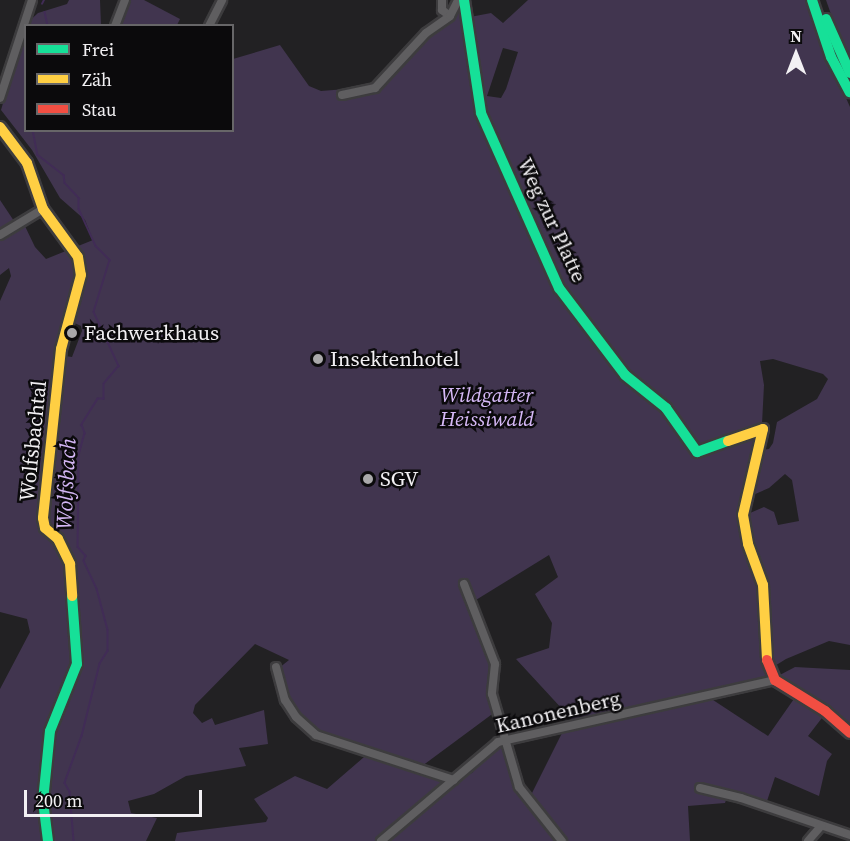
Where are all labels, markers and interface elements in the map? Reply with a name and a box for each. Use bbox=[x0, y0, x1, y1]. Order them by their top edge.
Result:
legend bbox=[24, 24, 234, 132]
north arrow bbox=[766, 24, 826, 84]
text: N bbox=[790, 25, 802, 47]
text: Frei bbox=[82, 37, 114, 62]
text: Zäh bbox=[82, 67, 112, 92]
text: Stau bbox=[82, 97, 117, 122]
street label: Weg zur Platte bbox=[512, 154, 592, 286]
place label: Fachwerkhaus bbox=[84, 320, 219, 346]
marker: Fachwerkhaus bbox=[65, 326, 79, 340]
place label: Insektenhotel bbox=[330, 346, 459, 372]
marker: Insektenhotel bbox=[311, 352, 325, 366]
street label: Wolfsbachtal bbox=[14, 379, 52, 503]
park label: Wildgatter Heissiwald bbox=[440, 382, 534, 432]
water label: Wolfsbach bbox=[50, 437, 82, 531]
place label: SGV bbox=[380, 466, 418, 492]
marker: SGV bbox=[361, 472, 375, 486]
street label: Kanonenberg bbox=[493, 685, 623, 739]
scale bar bbox=[27, 778, 206, 816]
text: 200 m bbox=[35, 788, 82, 813]

